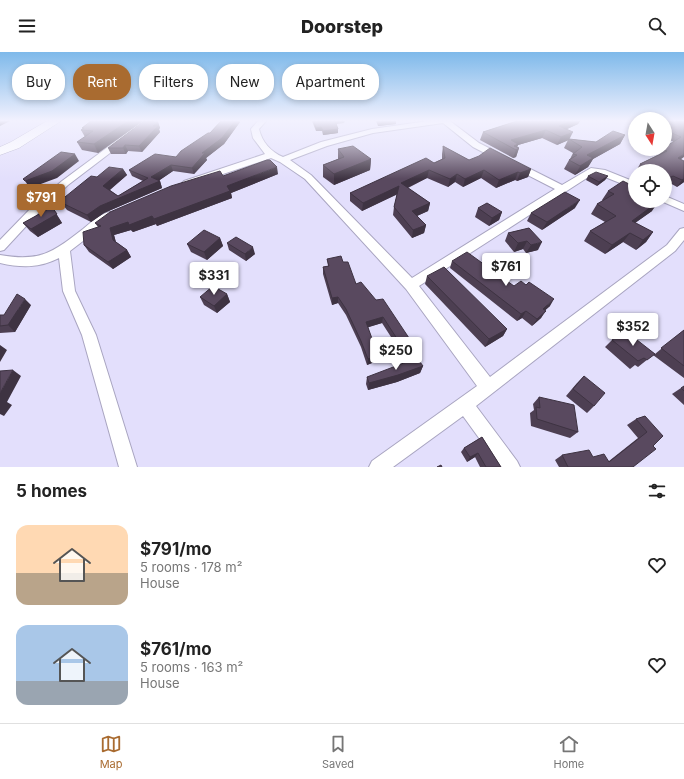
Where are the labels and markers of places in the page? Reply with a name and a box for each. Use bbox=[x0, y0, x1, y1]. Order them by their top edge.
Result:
pin: $791 bbox=[17, 184, 65, 218]
pin: $761 bbox=[482, 253, 530, 287]
pin: $331 bbox=[190, 262, 238, 296]
pin: $352 bbox=[609, 313, 657, 347]
pin: $250 bbox=[372, 337, 420, 371]

